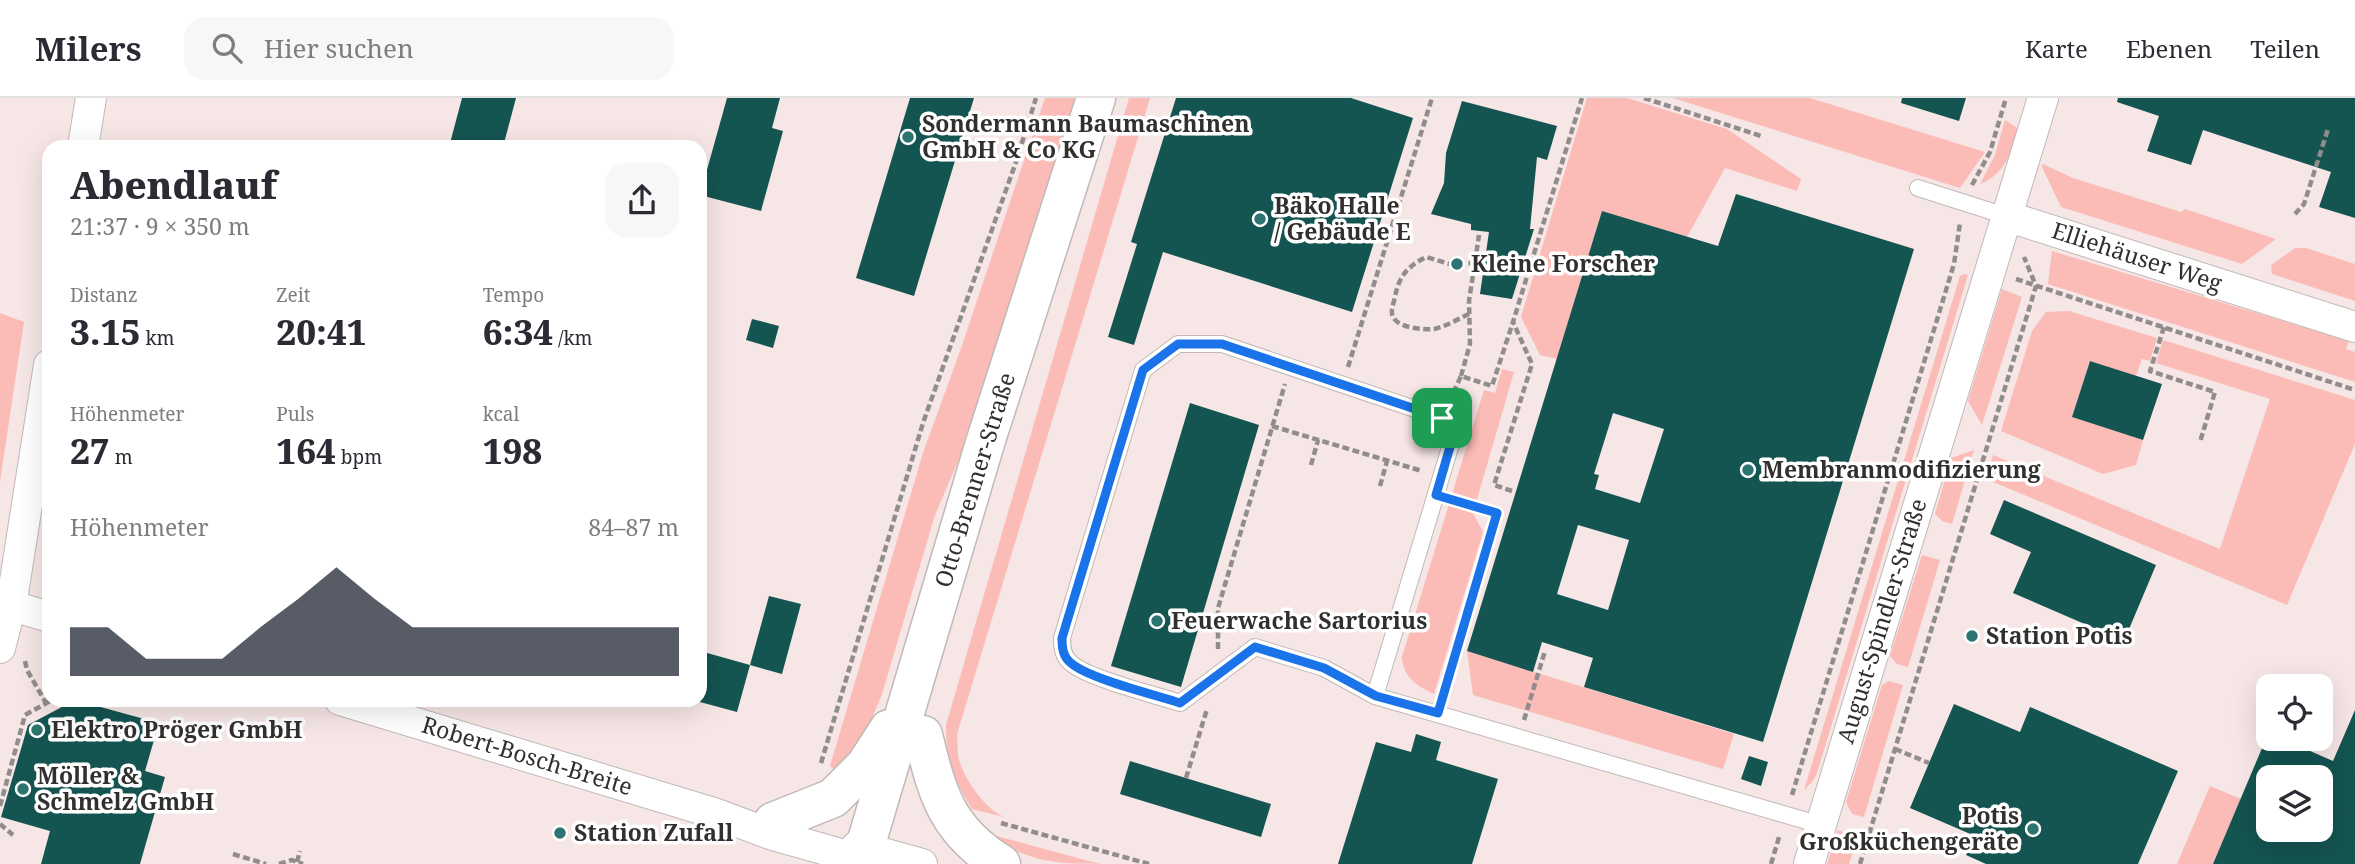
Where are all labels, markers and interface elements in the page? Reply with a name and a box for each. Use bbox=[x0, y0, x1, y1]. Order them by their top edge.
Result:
search box bbox=[184, 17, 674, 80]
text: Milers bbox=[35, 26, 142, 71]
icon: search bbox=[208, 29, 246, 67]
text: Hier suchen bbox=[264, 30, 414, 66]
text: Karte bbox=[2025, 32, 2088, 65]
text: Ebenen bbox=[2126, 32, 2212, 65]
text: Teilen bbox=[2250, 32, 2320, 65]
place label: Sondermann Baumaschinen GmbH & Co KG bbox=[922, 107, 1250, 165]
marker: Sondermann Baumaschinen GmbH & Co KG bbox=[900, 129, 916, 145]
text: Abendlauf bbox=[70, 158, 277, 210]
button: share bbox=[605, 163, 679, 237]
place label: Bäko Halle / Gebäude E bbox=[1274, 189, 1411, 247]
text: 21:37 · 9 × 350 m bbox=[70, 210, 250, 242]
marker: Bäko Halle / Gebäude E bbox=[1252, 211, 1268, 227]
street label: Elliehäuser Weg bbox=[2048, 213, 2227, 299]
place label: Kleine Forscher bbox=[1471, 247, 1655, 279]
marker: Kleine Forscher bbox=[1449, 256, 1465, 272]
text: Distanz bbox=[70, 282, 138, 308]
text: Zeit bbox=[276, 282, 311, 308]
text: Tempo bbox=[483, 282, 544, 308]
text: 3.15 bbox=[70, 308, 140, 355]
text: 20:41 bbox=[276, 308, 367, 355]
text: 6:34 bbox=[483, 308, 553, 355]
text: km bbox=[140, 325, 174, 351]
text: /km bbox=[553, 325, 593, 351]
street label: Otto-Brenner-Straße bbox=[926, 368, 1022, 591]
pin bbox=[1412, 388, 1472, 448]
icon: arrive bbox=[1423, 399, 1461, 437]
text: Höhenmeter bbox=[70, 401, 184, 427]
text: Puls bbox=[276, 401, 314, 427]
text: kcal bbox=[483, 401, 519, 427]
text: 27 bbox=[70, 427, 110, 474]
text: 164 bbox=[276, 427, 336, 474]
text: 198 bbox=[483, 427, 542, 474]
text: m bbox=[110, 444, 133, 470]
text: bpm bbox=[336, 444, 382, 470]
place label: Membranmodifizierung bbox=[1762, 453, 2041, 485]
marker: Membranmodifizierung bbox=[1740, 462, 1756, 478]
street label: August-Spindler-Straße bbox=[1829, 494, 1934, 747]
text: Höhenmeter bbox=[70, 511, 209, 543]
text: 84–87 m bbox=[588, 511, 679, 543]
place label: Feuerwache Sartorius bbox=[1171, 604, 1427, 636]
marker: Feuerwache Sartorius bbox=[1149, 613, 1165, 629]
place label: Station Potis bbox=[1986, 619, 2133, 651]
marker: Station Potis bbox=[1964, 628, 1980, 644]
map controls bbox=[2256, 674, 2333, 842]
button: locate bbox=[2256, 674, 2333, 751]
street label: Robert-Bosch-Breite bbox=[418, 708, 636, 802]
place label: Elektro Pröger GmbH bbox=[51, 713, 303, 745]
marker: Elektro Pröger GmbH bbox=[29, 722, 45, 738]
place label: Möller & Schmelz GmbH bbox=[37, 759, 214, 817]
button: layers bbox=[2256, 765, 2333, 842]
marker: Möller & Schmelz GmbH bbox=[15, 781, 31, 797]
place label: Potis Großküchengeräte bbox=[1799, 799, 2019, 857]
place label: Station Zufall bbox=[574, 816, 733, 848]
marker: Potis Großküchengeräte bbox=[2025, 821, 2041, 837]
marker: Station Zufall bbox=[552, 825, 568, 841]

